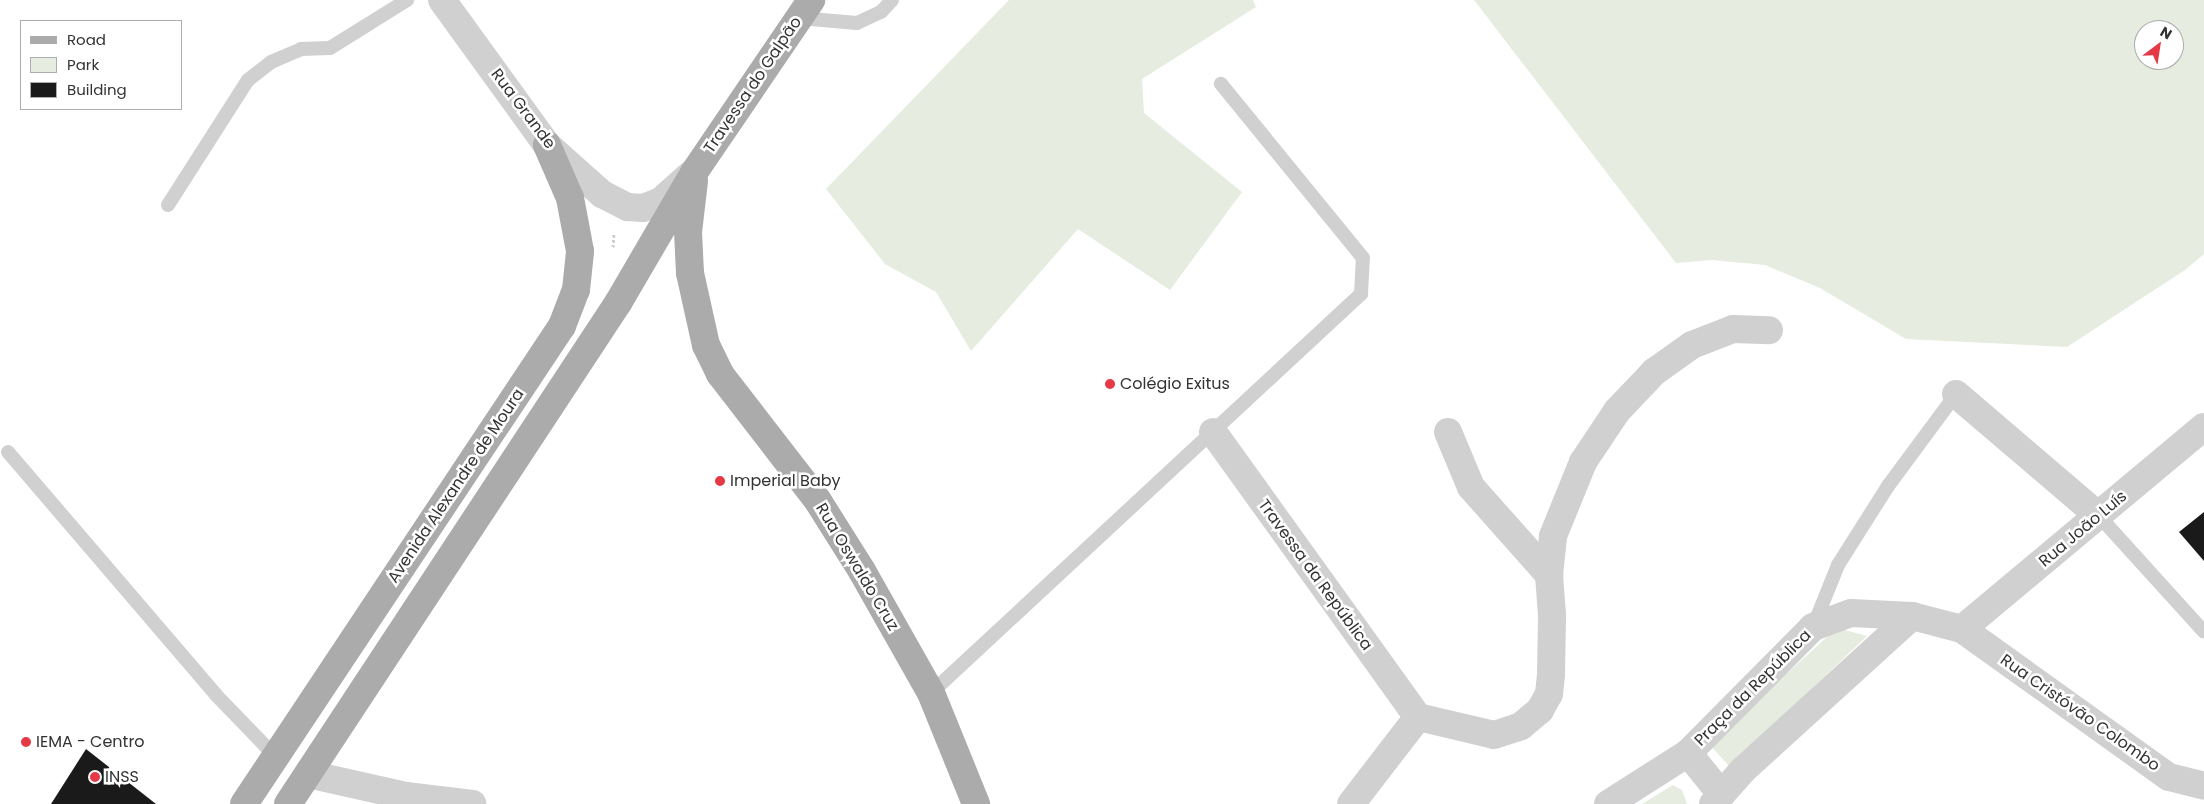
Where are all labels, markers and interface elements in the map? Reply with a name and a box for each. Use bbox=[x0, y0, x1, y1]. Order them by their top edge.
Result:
street label: Travessa do Galpão bbox=[700, 13, 806, 157]
legend bbox=[20, 20, 182, 110]
north arrow bbox=[2134, 20, 2184, 70]
text: N bbox=[2157, 22, 2176, 44]
text: Road bbox=[67, 29, 106, 50]
text: Park bbox=[67, 54, 99, 75]
street label: Rua Grande bbox=[487, 65, 559, 153]
text: Building bbox=[67, 79, 127, 100]
place label: Colégio Exitus bbox=[1120, 374, 1230, 394]
marker: Colégio Exitus bbox=[1104, 378, 1116, 390]
street label: Avenida Alexandre de Moura bbox=[384, 385, 528, 587]
place label: Imperial Baby bbox=[730, 471, 841, 491]
marker: Imperial Baby bbox=[714, 475, 726, 487]
street label: Rua João Luís bbox=[2035, 487, 2131, 571]
street label: Travessa da República bbox=[1254, 496, 1376, 654]
street label: Rua Oswaldo Cruz bbox=[811, 500, 903, 634]
street label: Praça da República bbox=[1691, 626, 1815, 750]
street label: Rua Cristóvão Colombo bbox=[1997, 651, 2163, 775]
place label: IEMA - Centro bbox=[36, 732, 145, 752]
marker: IEMA - Centro bbox=[20, 736, 32, 748]
place label: INSS bbox=[105, 767, 139, 787]
marker: INSS bbox=[89, 771, 101, 783]

